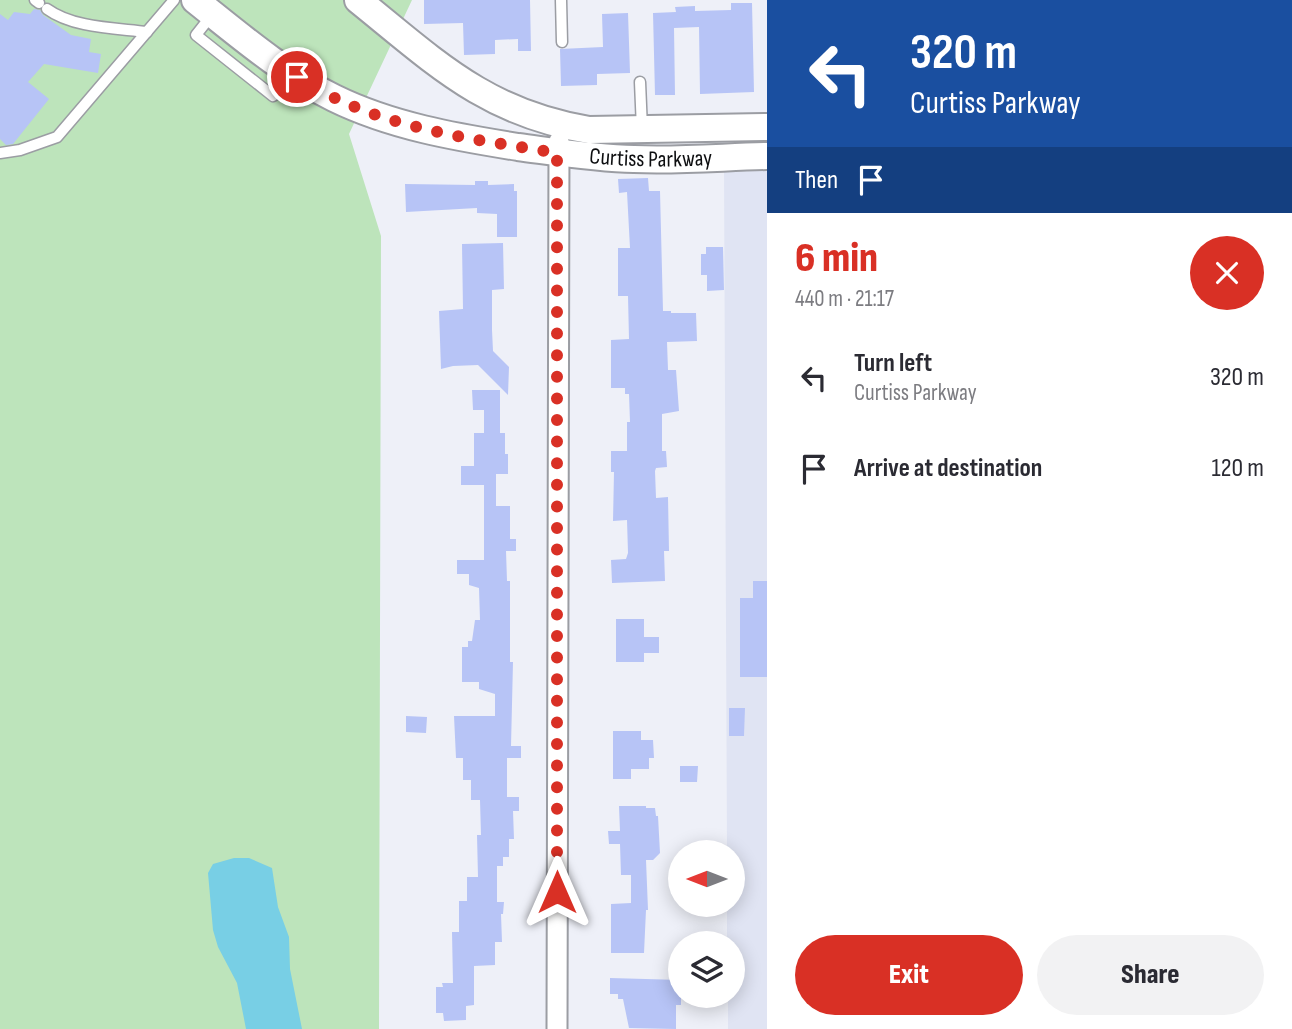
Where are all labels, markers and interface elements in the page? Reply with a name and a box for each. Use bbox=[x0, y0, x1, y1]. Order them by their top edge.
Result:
text: 320 m bbox=[910, 24, 1017, 83]
icon: left bbox=[795, 28, 886, 119]
pin bbox=[267, 47, 327, 107]
icon: arrive bbox=[278, 58, 316, 96]
text: Curtiss Parkway bbox=[910, 84, 1081, 123]
street label: Curtiss Parkway bbox=[588, 142, 713, 174]
icon: arrive bbox=[852, 161, 890, 199]
text: Then bbox=[795, 165, 838, 196]
text: 6 min bbox=[795, 233, 878, 284]
button: close bbox=[1190, 236, 1264, 310]
text: 440 m · 21:17 bbox=[795, 285, 894, 313]
text: Turn left bbox=[854, 348, 932, 379]
icon: left bbox=[795, 359, 833, 397]
text: 320 m bbox=[1210, 362, 1264, 393]
text: Curtiss Parkway bbox=[854, 379, 977, 407]
icon: arrive bbox=[795, 450, 833, 488]
text: Arrive at destination bbox=[854, 453, 1042, 484]
text: 120 m bbox=[1211, 453, 1264, 484]
north arrow bbox=[668, 840, 746, 917]
map controls bbox=[668, 840, 745, 1008]
position arrow bbox=[520, 855, 594, 929]
button: layers bbox=[668, 931, 745, 1008]
button: Exit bbox=[795, 935, 1023, 1015]
button: Share bbox=[1037, 935, 1264, 1015]

